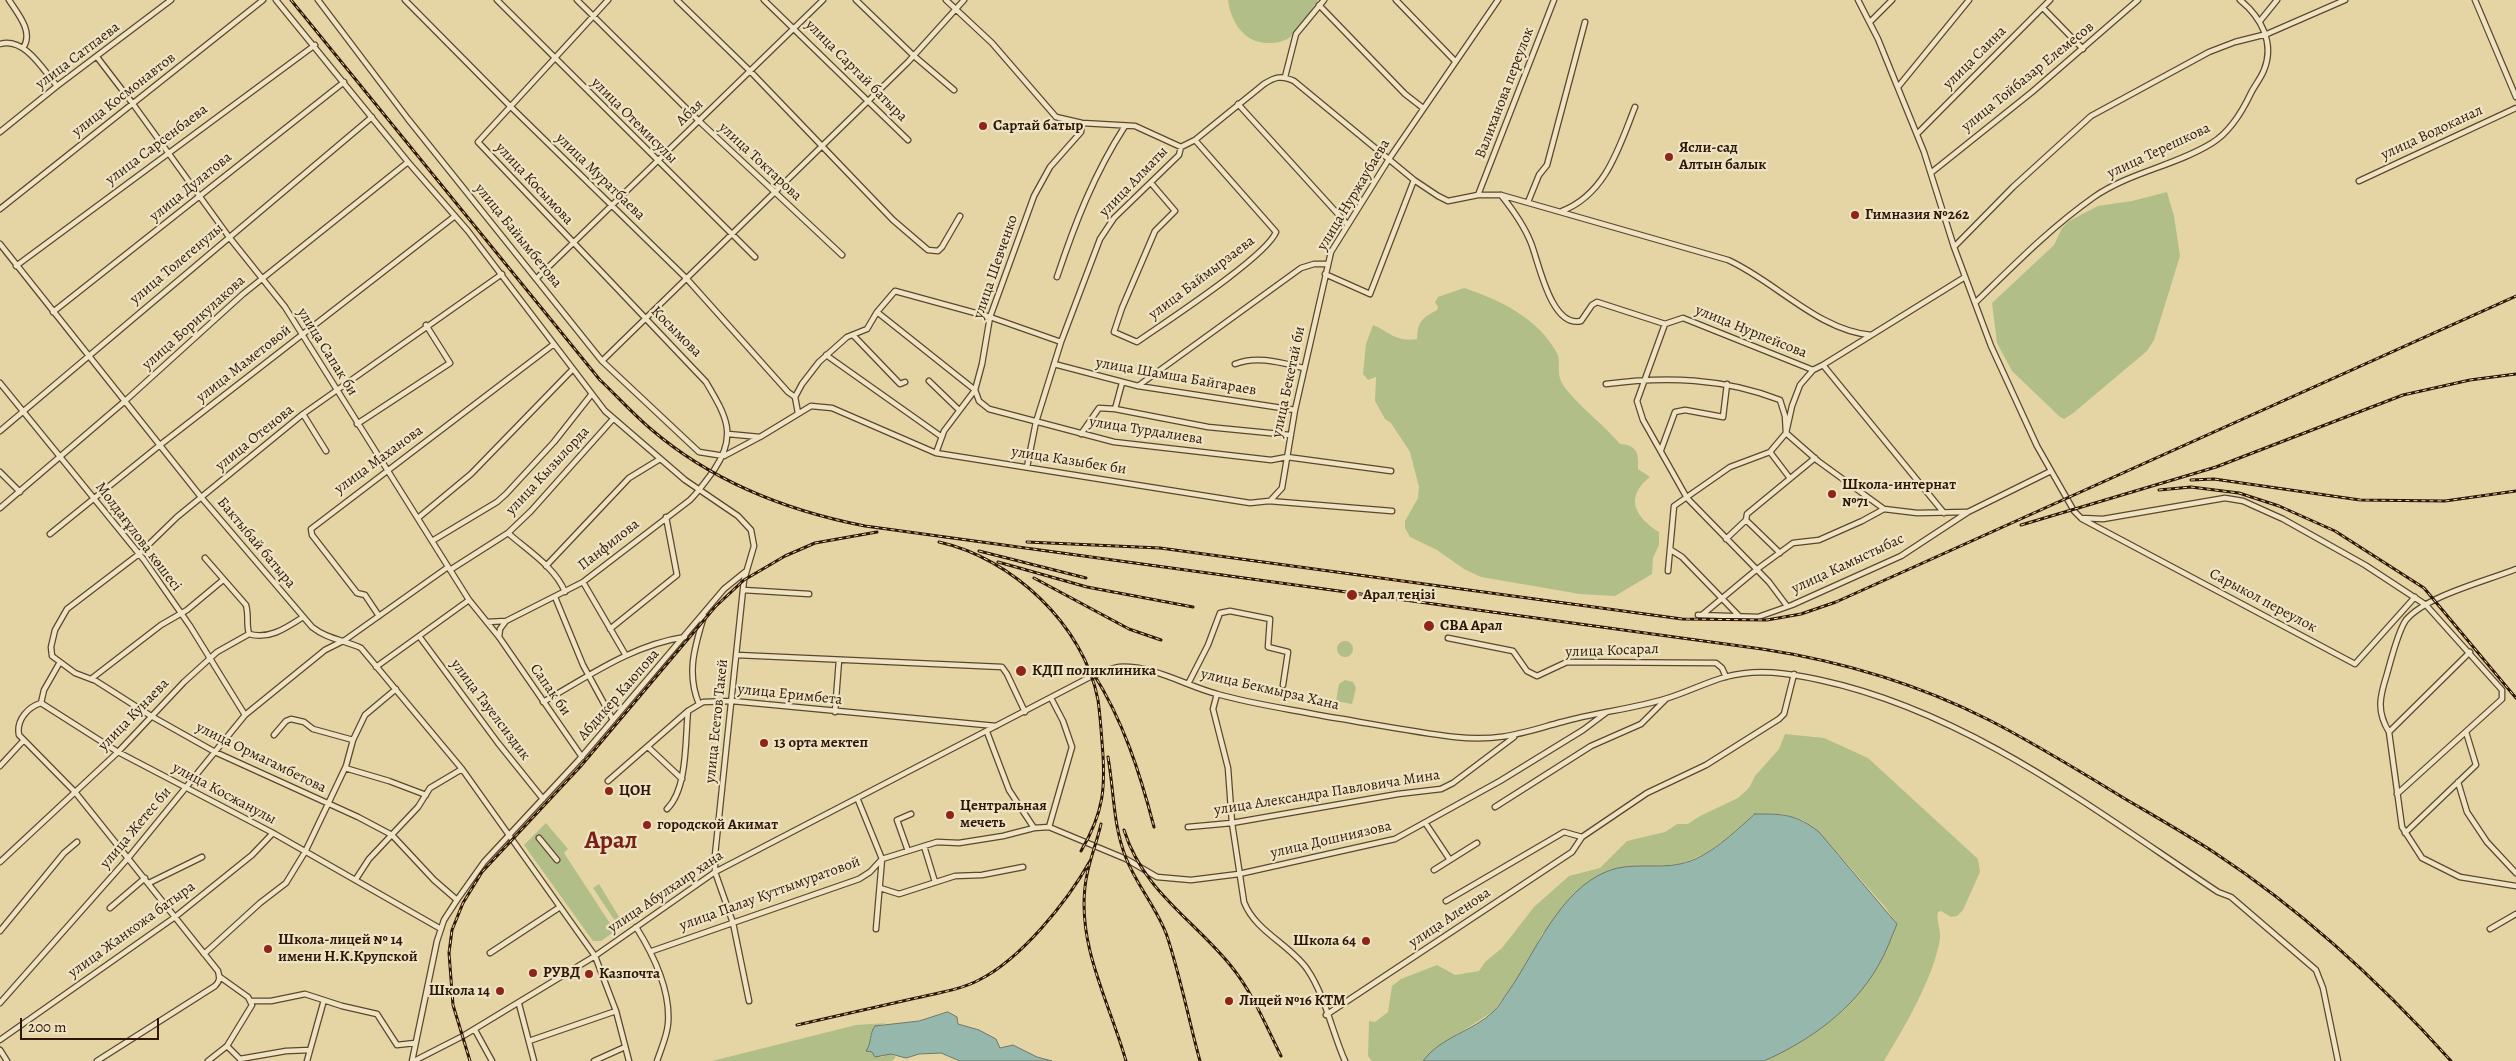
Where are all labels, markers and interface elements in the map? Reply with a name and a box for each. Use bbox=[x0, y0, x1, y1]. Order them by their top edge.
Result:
street label: улица Сартай батыра bbox=[801, 16, 911, 126]
street label: улица Тойбазар Елемесов bbox=[1958, 18, 2098, 136]
street label: улица Сатпаева bbox=[32, 19, 124, 93]
street label: улица Саина bbox=[1940, 23, 2010, 93]
street label: Валиханова переулок bbox=[1472, 25, 1538, 161]
street label: улица Космонавтов bbox=[69, 49, 179, 141]
street label: улица Отемисулы bbox=[587, 74, 681, 168]
street label: Абая bbox=[673, 96, 707, 130]
street label: улица Сарсенбаева bbox=[102, 101, 212, 189]
street label: улица Водоканал bbox=[2378, 102, 2486, 164]
place label: Сартай батыр bbox=[993, 117, 1083, 135]
street label: улица Токтарова bbox=[715, 119, 805, 205]
street label: улица Терешкова bbox=[2105, 119, 2213, 183]
marker: Сартай батыр bbox=[977, 120, 989, 132]
street label: улица Муратбаева bbox=[551, 130, 649, 224]
street label: улица Нуржаубаева bbox=[1314, 136, 1394, 254]
street label: улица Косымова bbox=[491, 139, 577, 229]
place label: Ясли-сад Алтын балык bbox=[1679, 139, 1766, 174]
street label: улица Алматы bbox=[1096, 143, 1172, 221]
street label: улица Дулатова bbox=[146, 148, 236, 226]
marker: Ясли-сад Алтын балык bbox=[1663, 151, 1675, 163]
street label: улица Байымбетова bbox=[470, 180, 566, 292]
place label: Гимназия №262 bbox=[1865, 206, 1969, 224]
marker: Гимназия №262 bbox=[1849, 209, 1861, 221]
street label: улица Шевченко bbox=[970, 213, 1022, 321]
street label: улица Толегенулы bbox=[127, 220, 227, 308]
street label: улица Баймырзаева bbox=[1145, 232, 1259, 324]
street label: улица Борикулакова bbox=[139, 272, 249, 374]
street label: улица Нурпейсова bbox=[1693, 301, 1809, 363]
street label: Косымова bbox=[647, 303, 705, 361]
street label: улица Сапак би bbox=[293, 305, 361, 399]
street label: улица Маметовой bbox=[193, 321, 295, 407]
street label: улица Бекетай би bbox=[1268, 325, 1310, 439]
street label: улица Шамша Байгараев bbox=[1094, 354, 1258, 400]
street label: улица Отенова bbox=[212, 401, 298, 475]
street label: улица Турдалиева bbox=[1088, 413, 1204, 449]
street label: улица Маханова bbox=[331, 422, 427, 498]
street label: улица Кызылорда bbox=[502, 423, 594, 519]
street label: улица Казыбек би bbox=[1010, 443, 1128, 479]
place label: Школа-интернат №71 bbox=[1842, 476, 1956, 511]
street label: Молдағұлова көшесі bbox=[91, 479, 185, 595]
marker: Школа-интернат №71 bbox=[1826, 488, 1838, 500]
street label: Бактыбай батыра bbox=[213, 494, 299, 592]
street label: Панфилова bbox=[575, 515, 643, 575]
street label: улица Камыстыбас bbox=[1789, 530, 1907, 598]
street label: Сарыкол переулок bbox=[2206, 565, 2320, 637]
place label: Арал теңізі bbox=[1363, 586, 1435, 604]
marker: Арал теңізі bbox=[1345, 588, 1359, 602]
place label: СВА Арал bbox=[1440, 617, 1503, 635]
marker: СВА Арал bbox=[1422, 619, 1436, 633]
street label: улица Косарал bbox=[1565, 640, 1659, 662]
street label: Абдикер Каюпова bbox=[574, 646, 664, 744]
street label: улица Тауелсиздик bbox=[446, 656, 534, 764]
street label: улица Есетов Такей bbox=[702, 658, 732, 784]
street label: Сапак би bbox=[526, 661, 574, 719]
place label: КДП поликлиника bbox=[1032, 662, 1156, 680]
marker: КДП поликлиника bbox=[1014, 664, 1028, 678]
street label: улица Бекмырза Хана bbox=[1199, 665, 1341, 715]
street label: улица Кунаева bbox=[95, 675, 173, 755]
street label: улица Еримбета bbox=[737, 681, 843, 709]
street label: улица Ормагамбетова bbox=[193, 719, 329, 797]
place label: 13 орта мектеп bbox=[774, 734, 868, 752]
marker: 13 орта мектеп bbox=[758, 737, 770, 749]
street label: улица Косжанулы bbox=[169, 759, 279, 829]
street label: улица Александра Павловича Мина bbox=[1213, 766, 1441, 820]
place label: ЦОН bbox=[619, 782, 651, 800]
street label: улица Жетес би bbox=[97, 784, 175, 872]
marker: ЦОН bbox=[603, 785, 615, 797]
place label: Центральная мечеть bbox=[960, 797, 1047, 832]
marker: Центральная мечеть bbox=[944, 809, 956, 821]
place label: городской Акимат bbox=[657, 816, 778, 834]
street label: улица Дошниязова bbox=[1269, 817, 1393, 863]
marker: городской Акимат bbox=[641, 819, 653, 831]
district label: Арал bbox=[584, 827, 638, 857]
street label: улица Абулхаир хана bbox=[605, 847, 727, 937]
street label: улица Палау Куттымуратовой bbox=[677, 853, 863, 935]
street label: улица Жанкожа батыра bbox=[65, 878, 199, 982]
street label: улица Аленова bbox=[1406, 884, 1494, 952]
place label: Школа-лицей № 14 имени Н.К.Крупской bbox=[278, 931, 418, 966]
place label: Школа 64 bbox=[1293, 932, 1356, 950]
marker: Школа 64 bbox=[1360, 935, 1372, 947]
marker: Школа-лицей № 14 имени Н.К.Крупской bbox=[262, 943, 274, 955]
place label: РУВД bbox=[543, 964, 580, 982]
place label: Казпочта bbox=[599, 965, 660, 983]
marker: РУВД bbox=[527, 967, 539, 979]
marker: Казпочта bbox=[583, 968, 595, 980]
place label: Школа 14 bbox=[429, 982, 490, 1000]
marker: Школа 14 bbox=[494, 985, 506, 997]
place label: Лицей №16 КТМ bbox=[1239, 992, 1346, 1010]
marker: Лицей №16 КТМ bbox=[1223, 995, 1235, 1007]
scale bar bbox=[22, 1008, 161, 1040]
text: 200 m bbox=[28, 1017, 67, 1037]

